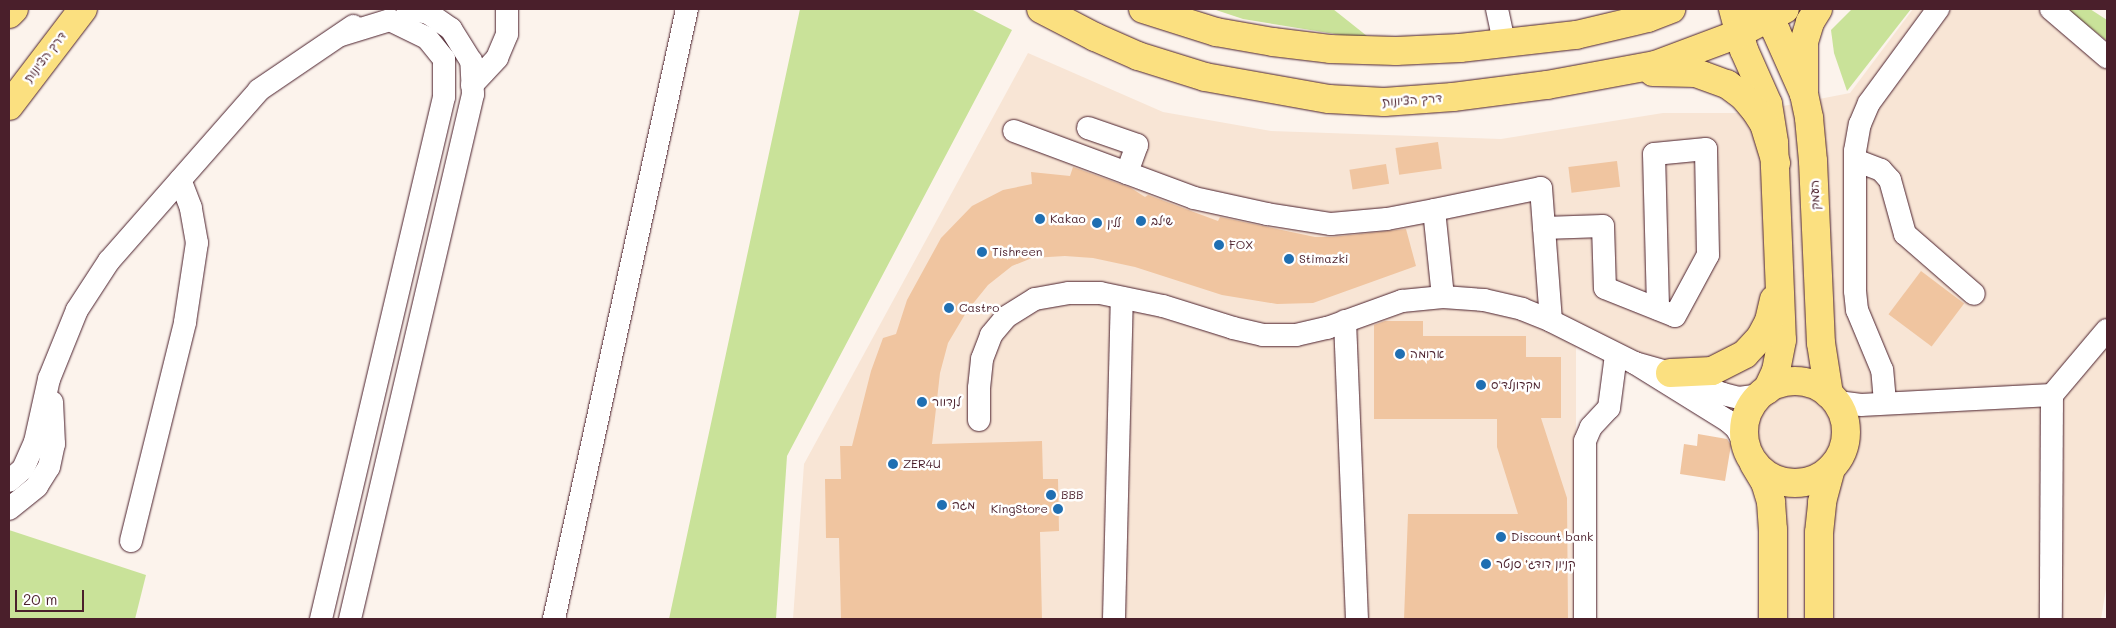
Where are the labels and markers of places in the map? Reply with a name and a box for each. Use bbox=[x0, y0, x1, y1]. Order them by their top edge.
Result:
place label: Kakao bbox=[1050, 212, 1086, 226]
marker: Kakao bbox=[1034, 213, 1046, 225]
place label: שילב bbox=[1151, 214, 1173, 228]
marker: שילב bbox=[1135, 215, 1147, 227]
place label: ללין bbox=[1107, 216, 1121, 230]
marker: ללין bbox=[1091, 217, 1103, 229]
place label: FOX bbox=[1229, 238, 1253, 252]
marker: FOX bbox=[1213, 239, 1225, 251]
place label: Tishreen bbox=[992, 245, 1042, 259]
marker: Tishreen bbox=[976, 246, 988, 258]
place label: Stimazki bbox=[1299, 252, 1348, 266]
marker: Stimazki bbox=[1283, 253, 1295, 265]
place label: Castro bbox=[959, 301, 999, 315]
marker: Castro bbox=[943, 302, 955, 314]
place label: ארומה bbox=[1410, 347, 1444, 361]
marker: ארומה bbox=[1394, 348, 1406, 360]
place label: מקדונלד'ס bbox=[1491, 378, 1541, 392]
marker: מקדונלד'ס bbox=[1475, 379, 1487, 391]
place label: לנדוור bbox=[932, 395, 961, 409]
marker: לנדוור bbox=[916, 396, 928, 408]
place label: ZER4U bbox=[903, 457, 941, 471]
marker: ZER4U bbox=[887, 458, 899, 470]
place label: BBB bbox=[1061, 488, 1083, 502]
marker: BBB bbox=[1045, 489, 1057, 501]
place label: מגה bbox=[952, 498, 975, 512]
marker: מגה bbox=[936, 499, 948, 511]
place label: KingStore bbox=[991, 502, 1048, 516]
marker: KingStore bbox=[1052, 503, 1064, 515]
place label: Discount bank bbox=[1511, 530, 1593, 544]
marker: Discount bank bbox=[1495, 531, 1507, 543]
place label: קניון דודג' סנטר bbox=[1496, 557, 1576, 571]
marker: קניון דודג' סנטר bbox=[1480, 558, 1492, 570]

